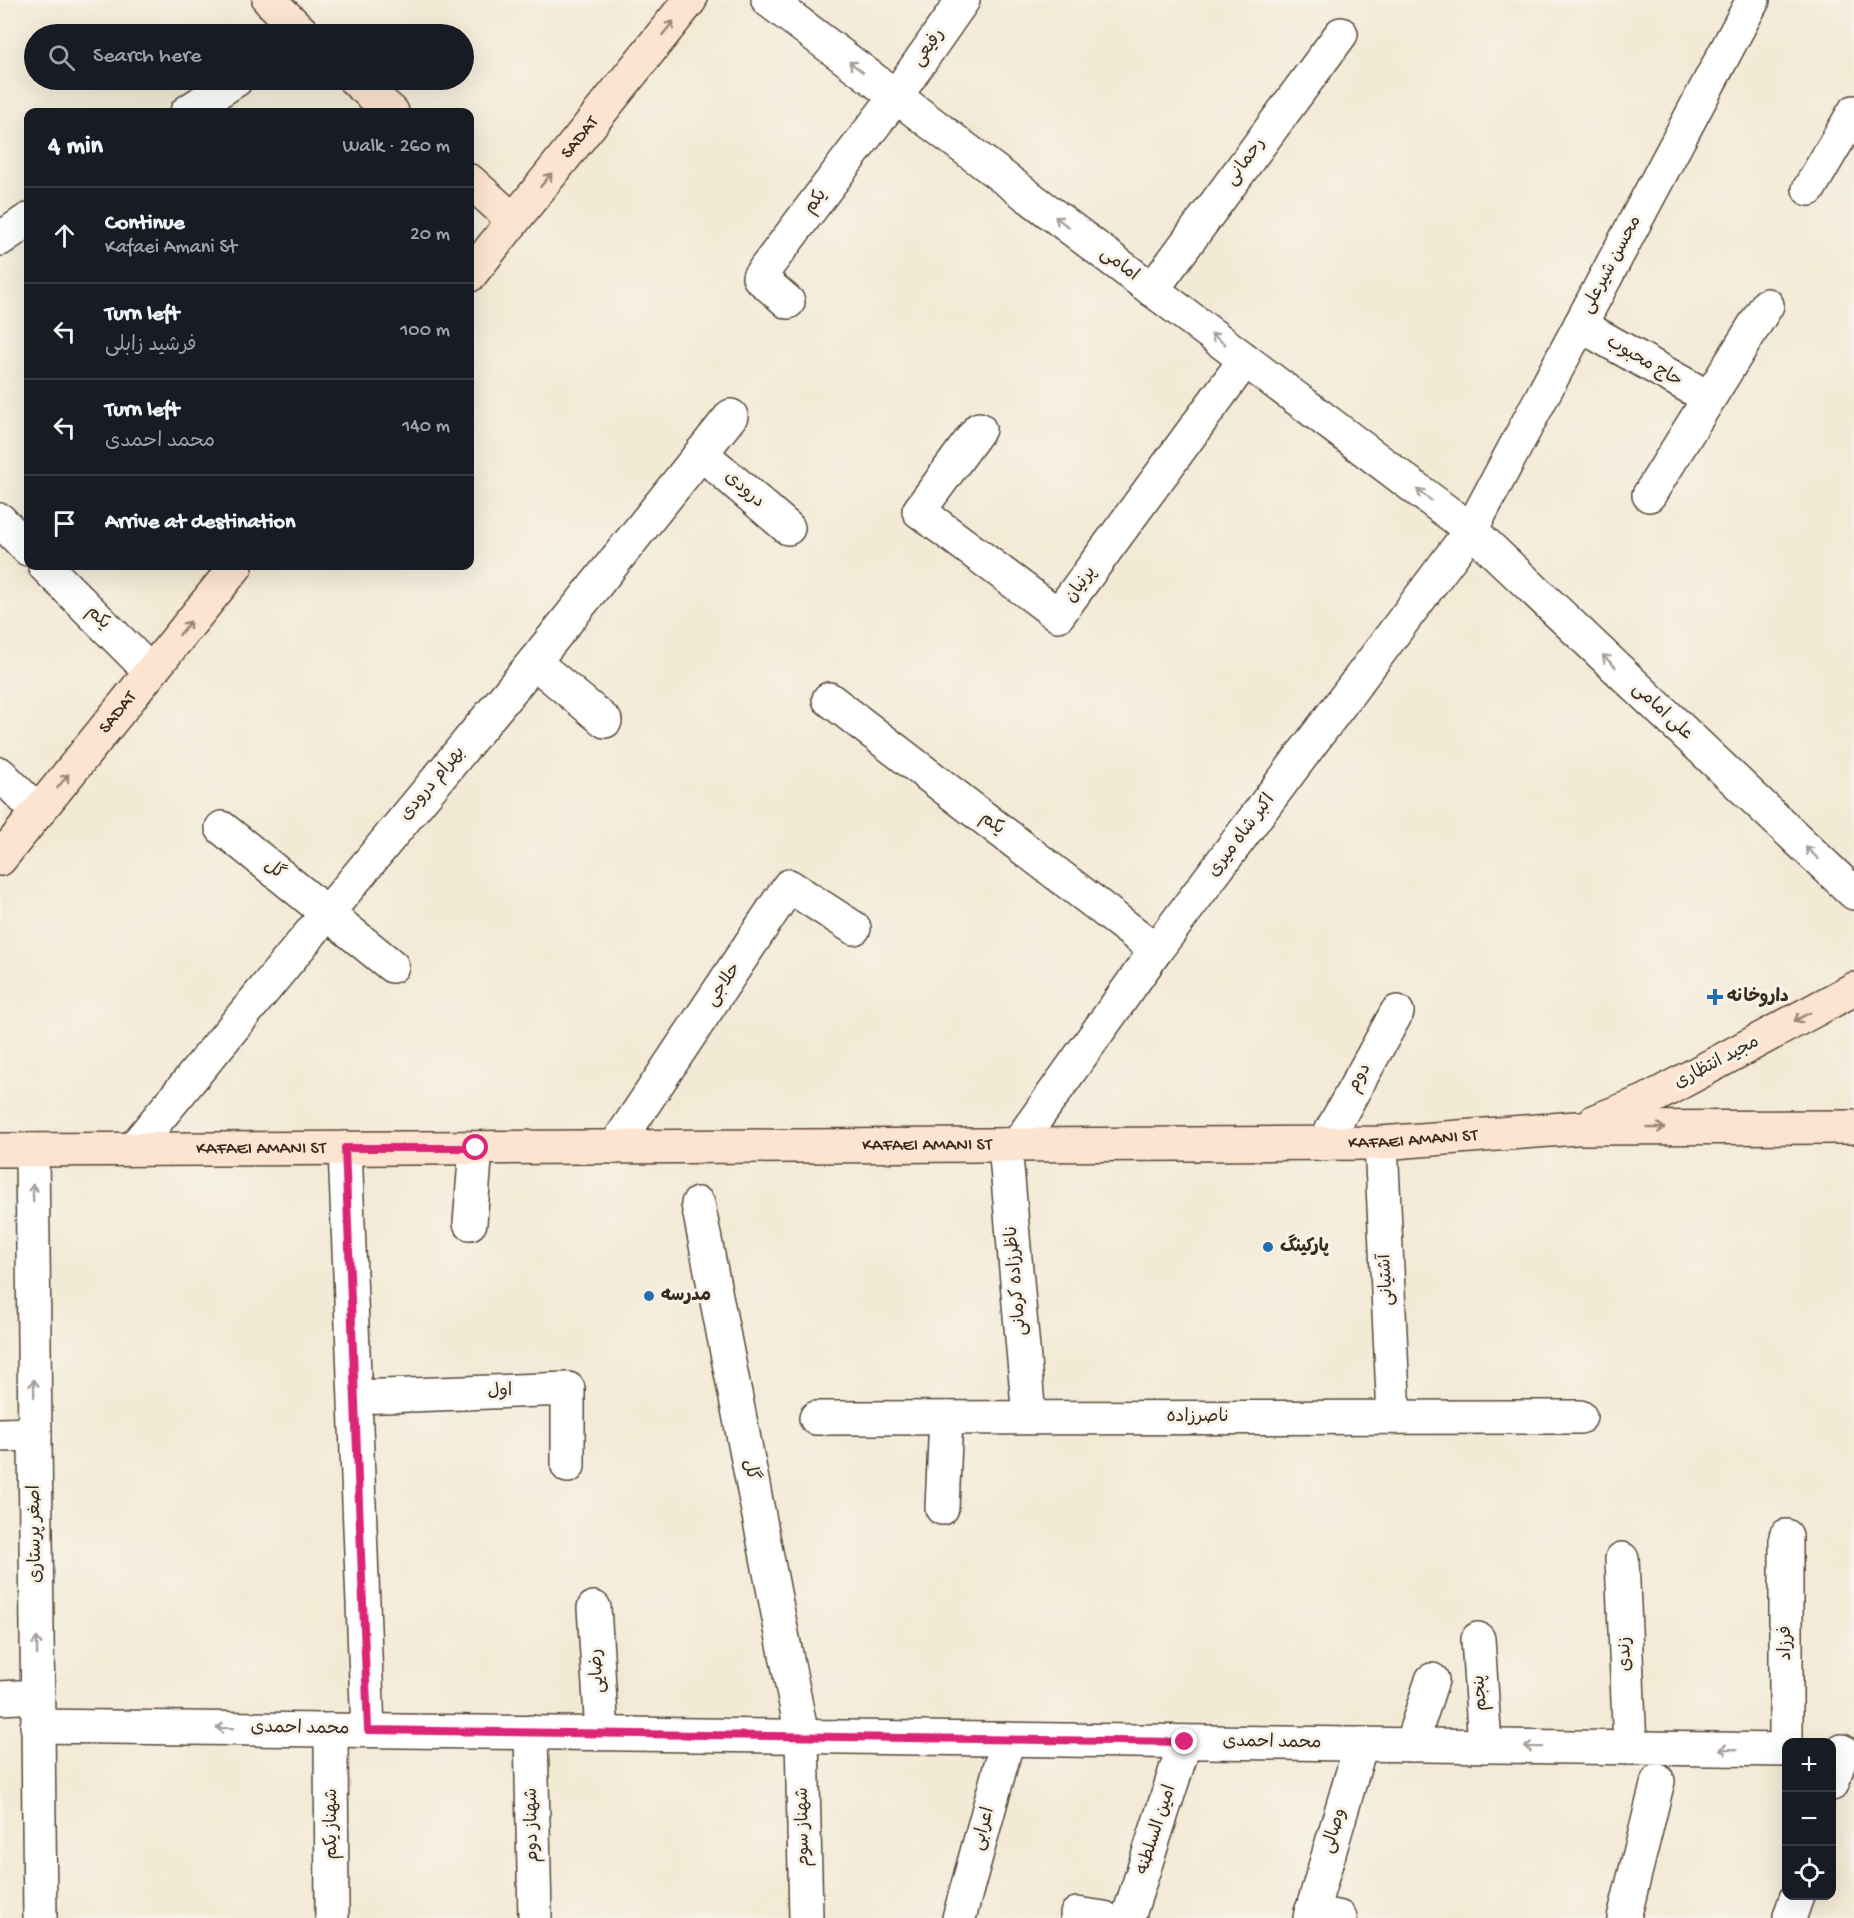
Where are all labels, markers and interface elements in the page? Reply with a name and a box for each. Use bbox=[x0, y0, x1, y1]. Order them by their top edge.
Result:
one-way arrow bbox=[661, 20, 674, 36]
search box bbox=[24, 24, 474, 90]
street label: رفیعی bbox=[908, 25, 950, 71]
icon: search bbox=[45, 41, 78, 74]
text: Search here bbox=[93, 44, 201, 70]
one-way arrow bbox=[849, 60, 865, 73]
street label: SADAT bbox=[557, 111, 604, 163]
text: 4 min bbox=[48, 132, 103, 163]
street label: رحمانی bbox=[1222, 134, 1270, 190]
text: Walk · 260 m bbox=[343, 136, 450, 159]
one-way arrow bbox=[539, 173, 552, 189]
street label: یکم bbox=[800, 186, 833, 219]
text: Continue bbox=[105, 211, 185, 237]
street label: محسن شیرعلی bbox=[1577, 212, 1647, 318]
one-way arrow bbox=[1055, 216, 1071, 228]
icon: ahead bbox=[48, 219, 81, 252]
text: 20 m bbox=[410, 224, 450, 247]
text: Kafaei Amani St bbox=[105, 237, 237, 260]
street label: امامی bbox=[1095, 244, 1143, 286]
text: Turn left bbox=[105, 302, 179, 328]
icon: left bbox=[48, 315, 81, 348]
text: 100 m bbox=[400, 320, 450, 343]
street label: حاج محبوب bbox=[1602, 332, 1686, 392]
one-way arrow bbox=[1211, 333, 1227, 346]
text: فرشید زابلی bbox=[105, 335, 197, 358]
text: Turn left bbox=[105, 398, 179, 424]
icon: left bbox=[48, 411, 81, 444]
text: 140 m bbox=[402, 416, 450, 439]
text: محمد احمدی bbox=[105, 431, 215, 454]
street label: درودی bbox=[720, 467, 768, 513]
one-way arrow bbox=[1417, 488, 1433, 501]
icon: arrive bbox=[48, 507, 81, 540]
text: Arrive at destination bbox=[105, 510, 295, 536]
street label: پرنیان bbox=[1061, 563, 1101, 607]
street label: یکم bbox=[81, 602, 114, 635]
one-way arrow bbox=[178, 621, 191, 637]
one-way arrow bbox=[1602, 654, 1617, 668]
street label: علی امامی bbox=[1627, 679, 1697, 745]
street label: SADAT bbox=[95, 686, 142, 738]
street label: بهرام درودی bbox=[396, 743, 471, 826]
one-way arrow bbox=[56, 773, 69, 789]
street label: اکبر شاه میری bbox=[1204, 790, 1280, 882]
street label: یکم bbox=[975, 808, 1009, 841]
one-way arrow bbox=[1804, 846, 1819, 860]
street label: گل bbox=[259, 854, 290, 885]
street label: حلاجی bbox=[702, 959, 746, 1011]
place label: داروخانه bbox=[1727, 987, 1789, 1008]
marker: داروخانه bbox=[1708, 990, 1722, 1004]
one-way arrow bbox=[1794, 1012, 1812, 1023]
street label: مجید انتظاری bbox=[1671, 1032, 1763, 1094]
street label: دوم bbox=[1344, 1060, 1377, 1096]
one-way arrow bbox=[1645, 1122, 1665, 1134]
street label: KAFAEI AMANI ST bbox=[1348, 1125, 1479, 1154]
route start bbox=[462, 1134, 488, 1160]
street label: KAFAEI AMANI ST bbox=[862, 1134, 993, 1156]
street label: KAFAEI AMANI ST bbox=[196, 1138, 327, 1160]
one-way arrow bbox=[27, 1184, 38, 1204]
street label: ناظرزاده کرمانی bbox=[1002, 1225, 1032, 1337]
place label: پارکینگ bbox=[1280, 1234, 1330, 1258]
marker: پارکینگ bbox=[1261, 1240, 1275, 1254]
street label: آشتیانی bbox=[1374, 1252, 1399, 1306]
place label: مدرسه bbox=[661, 1286, 711, 1307]
marker: مدرسه bbox=[642, 1289, 656, 1303]
one-way arrow bbox=[29, 1379, 40, 1399]
street label: اول bbox=[487, 1381, 513, 1403]
street label: ناصرزاده bbox=[1166, 1407, 1230, 1428]
street label: گل bbox=[738, 1457, 764, 1482]
street label: اصغر پرستاری bbox=[25, 1485, 47, 1583]
street label: فرزاد bbox=[1776, 1626, 1797, 1660]
street label: زندی bbox=[1615, 1636, 1637, 1672]
one-way arrow bbox=[31, 1637, 43, 1657]
street label: رضایی bbox=[586, 1648, 610, 1694]
street label: پنجم bbox=[1469, 1674, 1494, 1712]
street label: محمد احمدی bbox=[250, 1718, 350, 1740]
one-way arrow bbox=[216, 1722, 236, 1734]
route end bbox=[1171, 1728, 1197, 1754]
street label: محمد احمدی bbox=[1222, 1732, 1322, 1754]
map controls bbox=[1782, 1738, 1836, 1900]
button: + bbox=[1782, 1738, 1836, 1792]
one-way arrow bbox=[1524, 1741, 1544, 1752]
one-way arrow bbox=[1719, 1743, 1739, 1755]
street label: امین السلطنه bbox=[1133, 1783, 1181, 1877]
street label: شهناز دوم bbox=[522, 1787, 545, 1863]
street label: شهناز سوم bbox=[793, 1787, 816, 1867]
street label: شهناز یکم bbox=[322, 1788, 344, 1860]
button: − bbox=[1782, 1792, 1836, 1846]
street label: اعرابی bbox=[968, 1805, 1000, 1853]
street label: وصالی bbox=[1318, 1806, 1352, 1856]
button: locate bbox=[1782, 1846, 1836, 1900]

